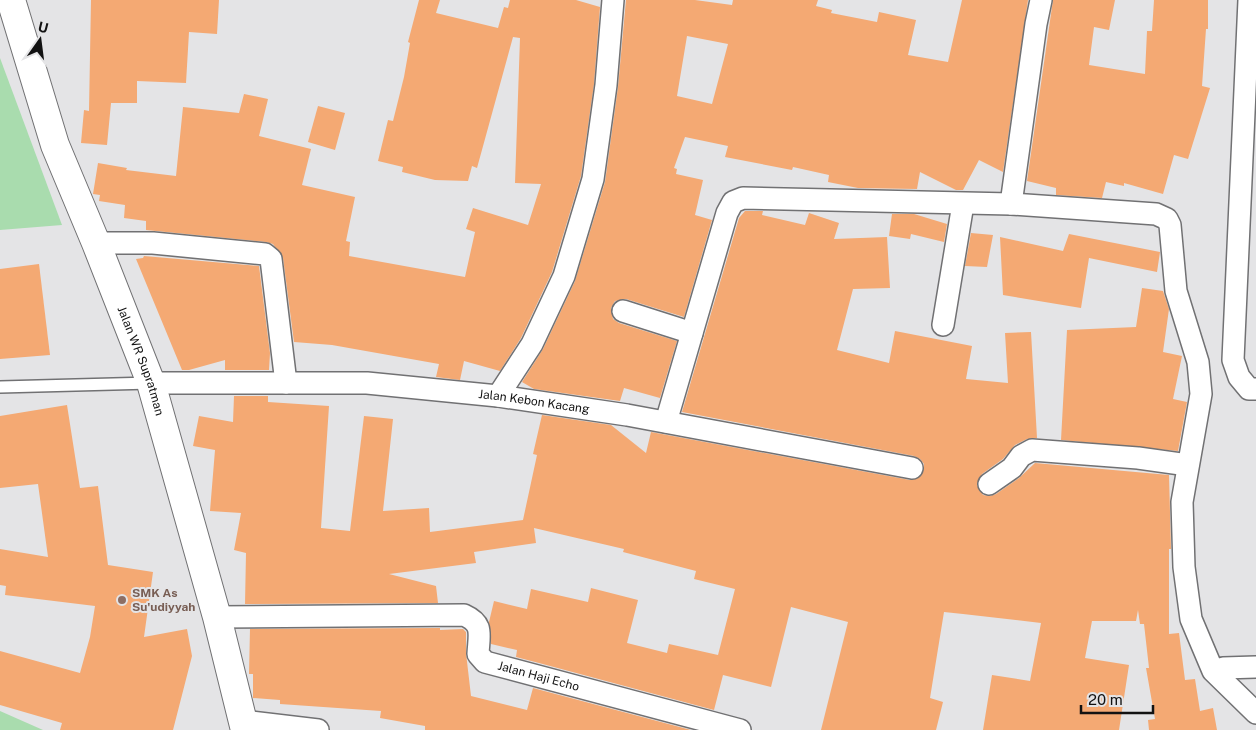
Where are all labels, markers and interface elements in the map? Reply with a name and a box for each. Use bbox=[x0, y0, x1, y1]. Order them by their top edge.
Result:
north arrow bbox=[15, 15, 65, 65]
text: U bbox=[36, 18, 50, 36]
street label: Jalan WR Supratman bbox=[115, 304, 167, 417]
street label: Jalan Kebon Kacang bbox=[478, 387, 590, 416]
place label: SMK As Su'udiyyah bbox=[132, 586, 195, 614]
marker: SMK As Su'udiyyah bbox=[116, 594, 128, 606]
street label: Jalan Haji Echo bbox=[496, 659, 581, 694]
scale bar bbox=[1081, 682, 1154, 714]
text: 20 m bbox=[1088, 691, 1123, 708]

